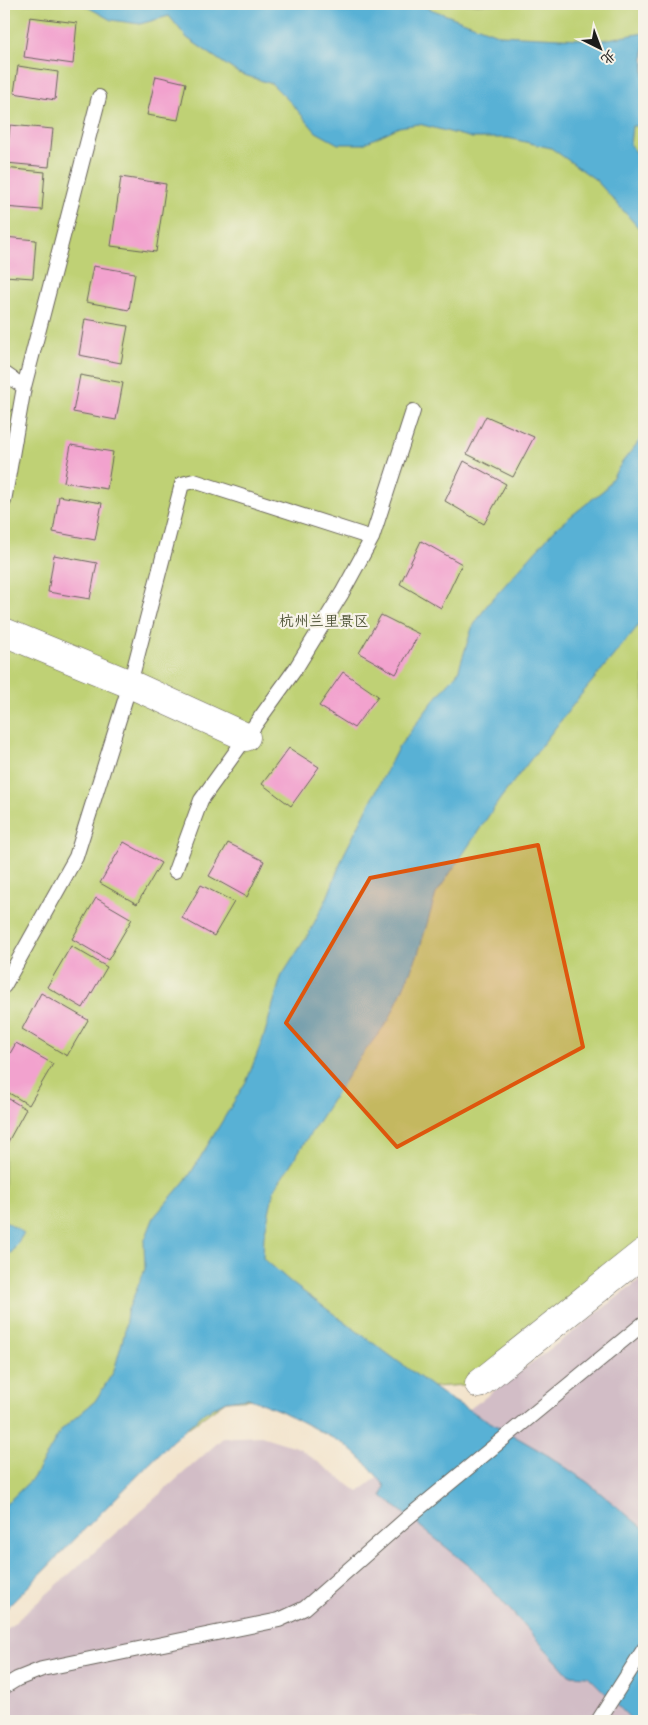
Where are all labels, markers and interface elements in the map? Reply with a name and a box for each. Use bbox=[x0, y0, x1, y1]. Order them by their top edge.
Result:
north arrow bbox=[576, 22, 626, 72]
text: 北 bbox=[597, 46, 619, 68]
park label: 杭州兰里景区 bbox=[279, 612, 369, 631]

